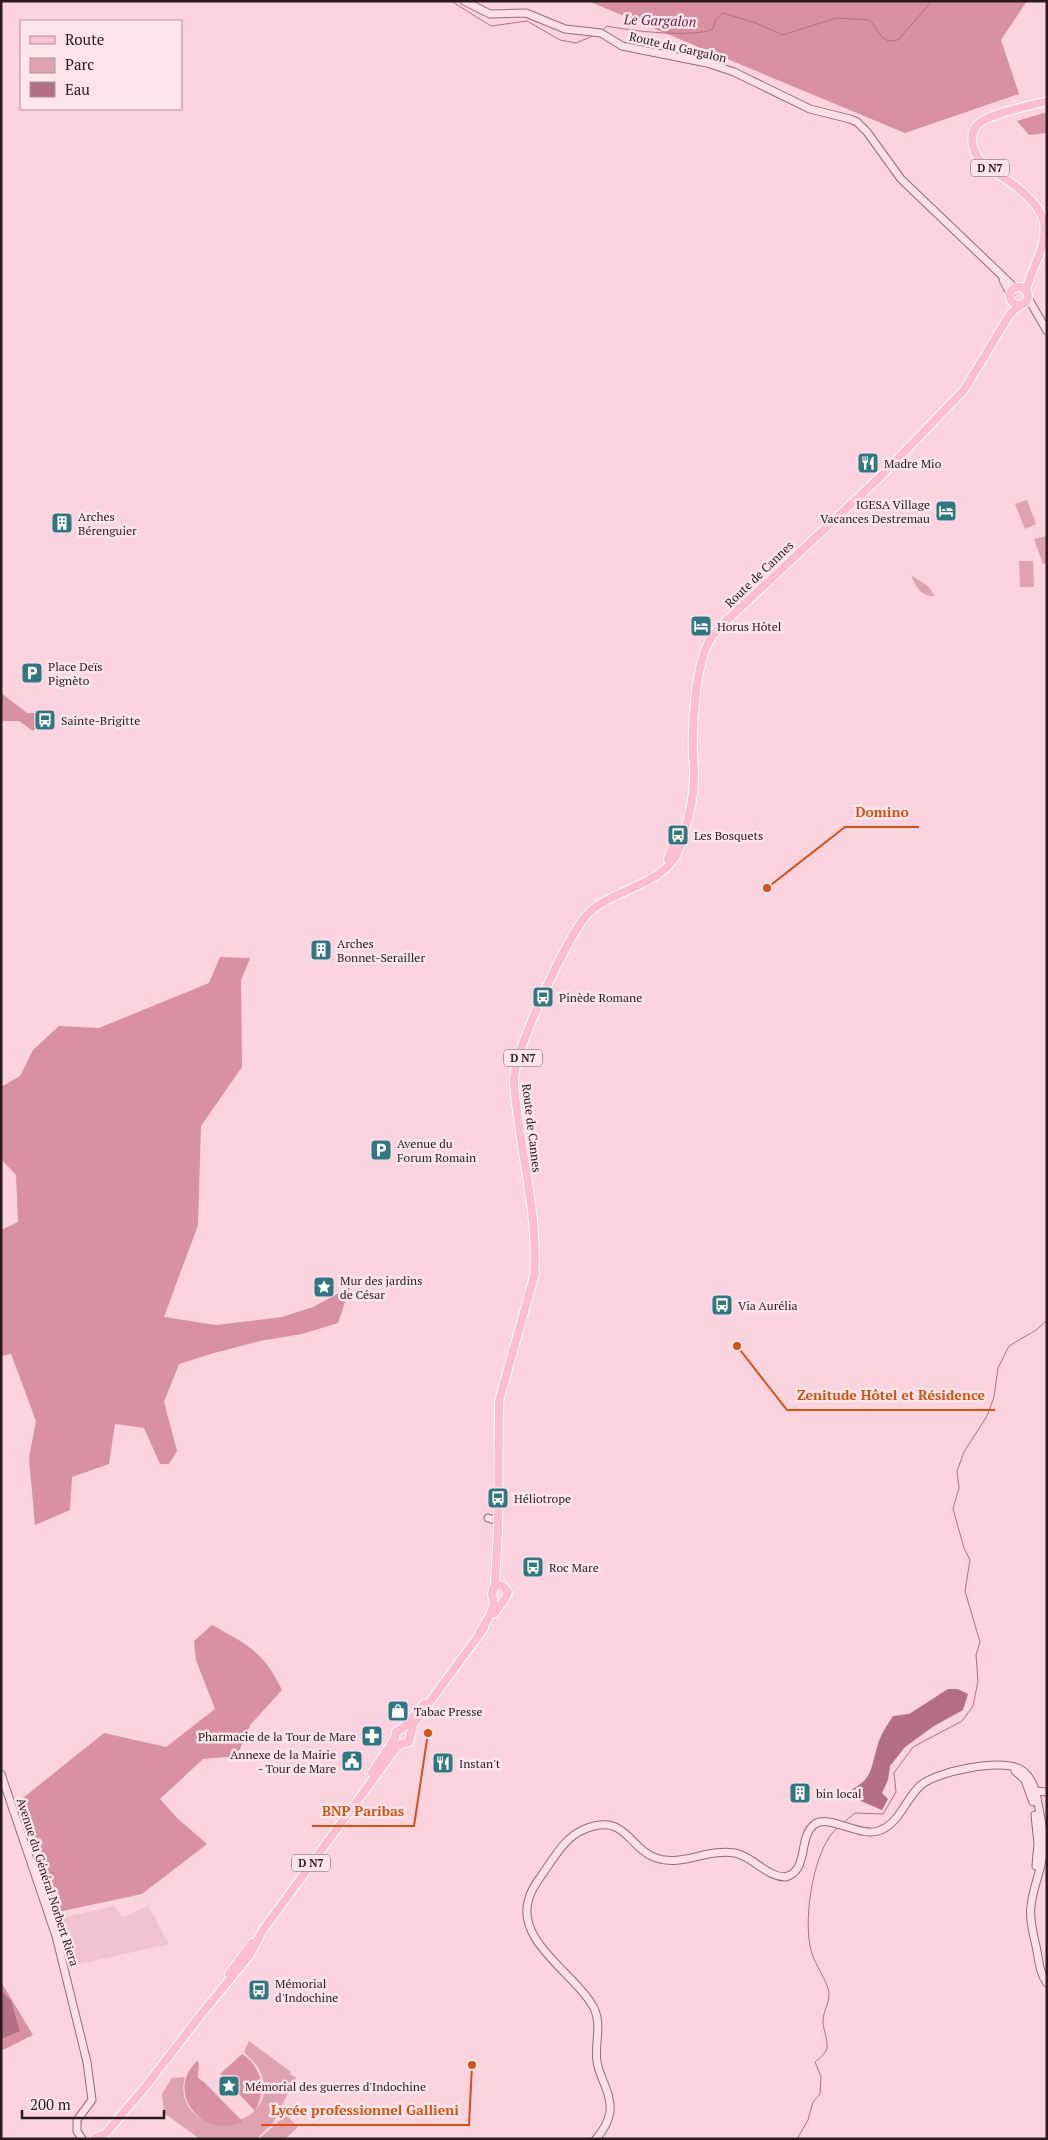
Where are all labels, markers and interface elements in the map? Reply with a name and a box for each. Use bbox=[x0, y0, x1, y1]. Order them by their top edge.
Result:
water label: Le Gargalon bbox=[622, 9, 697, 31]
legend bbox=[20, 20, 182, 110]
text: Route bbox=[65, 29, 104, 49]
street label: Route du Gargalon bbox=[628, 29, 728, 65]
text: Parc bbox=[65, 54, 94, 74]
text: Eau bbox=[65, 79, 90, 99]
road number: D N7 bbox=[971, 160, 1009, 177]
restaurant icon: Madre Mio bbox=[856, 451, 880, 475]
place label: Madre Mio bbox=[884, 456, 942, 471]
place label: IGESA Village Vacances Destremau bbox=[820, 497, 930, 526]
hotel icon: IGESA Village Vacances Destremau bbox=[934, 499, 958, 523]
place label: Arches Bérenguier bbox=[78, 509, 137, 538]
building icon: Arches Bérenguier bbox=[50, 511, 74, 535]
street label: Route de Cannes bbox=[722, 538, 796, 610]
hotel icon: Horus Hôtel bbox=[689, 614, 713, 638]
place label: Horus Hôtel bbox=[717, 619, 782, 634]
place label: Place Deïs Pignèto bbox=[48, 659, 103, 688]
parking icon: Place Deïs Pignèto bbox=[20, 661, 44, 685]
bus stop icon: Sainte-Brigitte bbox=[33, 708, 57, 732]
place label: Sainte-Brigitte bbox=[61, 713, 140, 728]
callout: Domino bbox=[845, 798, 919, 827]
text: Domino bbox=[855, 802, 909, 821]
bus stop icon: Les Bosquets bbox=[666, 823, 690, 847]
place label: Les Bosquets bbox=[694, 828, 763, 843]
place label: Arches Bonnet-Serailler bbox=[337, 936, 425, 965]
building icon: Arches Bonnet-Serailler bbox=[309, 938, 333, 962]
bus stop icon: Pinède Romane bbox=[531, 985, 555, 1009]
place label: Pinède Romane bbox=[559, 990, 642, 1005]
road number: D N7 bbox=[504, 1050, 542, 1066]
street label: Route de Cannes bbox=[519, 1083, 545, 1173]
place label: Avenue du Forum Romain bbox=[397, 1136, 476, 1165]
parking icon: Avenue du Forum Romain bbox=[369, 1138, 393, 1162]
place label: Mur des jardins de César bbox=[340, 1273, 422, 1302]
place icon: Mur des jardins de César bbox=[312, 1275, 336, 1299]
bus stop icon: Via Aurélia bbox=[710, 1293, 734, 1317]
place label: Via Aurélia bbox=[738, 1298, 798, 1313]
callout: Zenitude Hôtel et Résidence bbox=[787, 1381, 995, 1410]
text: Zenitude Hôtel et Résidence bbox=[797, 1385, 985, 1404]
bus stop icon: Héliotrope bbox=[486, 1486, 510, 1510]
place label: Héliotrope bbox=[514, 1491, 571, 1506]
bus stop icon: Roc Mare bbox=[521, 1555, 545, 1579]
place label: Roc Mare bbox=[549, 1560, 599, 1575]
shop icon: Tabac Presse bbox=[386, 1699, 410, 1723]
place label: Tabac Presse bbox=[414, 1704, 482, 1719]
pharmacy icon: Pharmacie de la Tour de Mare bbox=[360, 1724, 384, 1748]
place label: Pharmacie de la Tour de Mare bbox=[198, 1729, 356, 1744]
place label: Annexe de la Mairie - Tour de Mare bbox=[230, 1747, 336, 1776]
public building icon: Annexe de la Mairie - Tour de Mare bbox=[340, 1749, 364, 1773]
restaurant icon: Instan't bbox=[431, 1751, 455, 1775]
place label: Instan't bbox=[459, 1756, 501, 1771]
building icon: bin local bbox=[788, 1781, 812, 1805]
place label: bin local bbox=[816, 1786, 862, 1801]
street label: Avenue du Général Norbert Riera bbox=[14, 1796, 82, 1968]
callout: BNP Paribas bbox=[312, 1797, 414, 1826]
text: BNP Paribas bbox=[322, 1801, 404, 1820]
road number: D N7 bbox=[292, 1855, 330, 1872]
place label: Mémorial d'Indochine bbox=[275, 1976, 338, 2005]
bus stop icon: Mémorial d'Indochine bbox=[247, 1978, 271, 2002]
place icon: Mémorial des guerres d'Indochine bbox=[217, 2074, 241, 2098]
place label: Mémorial des guerres d'Indochine bbox=[245, 2079, 426, 2094]
scale bar bbox=[22, 2088, 165, 2120]
text: 200 m bbox=[30, 2094, 71, 2114]
callout: Lycée professionnel Gallieni bbox=[261, 2096, 469, 2125]
text: Lycée professionnel Gallieni bbox=[271, 2100, 459, 2119]

